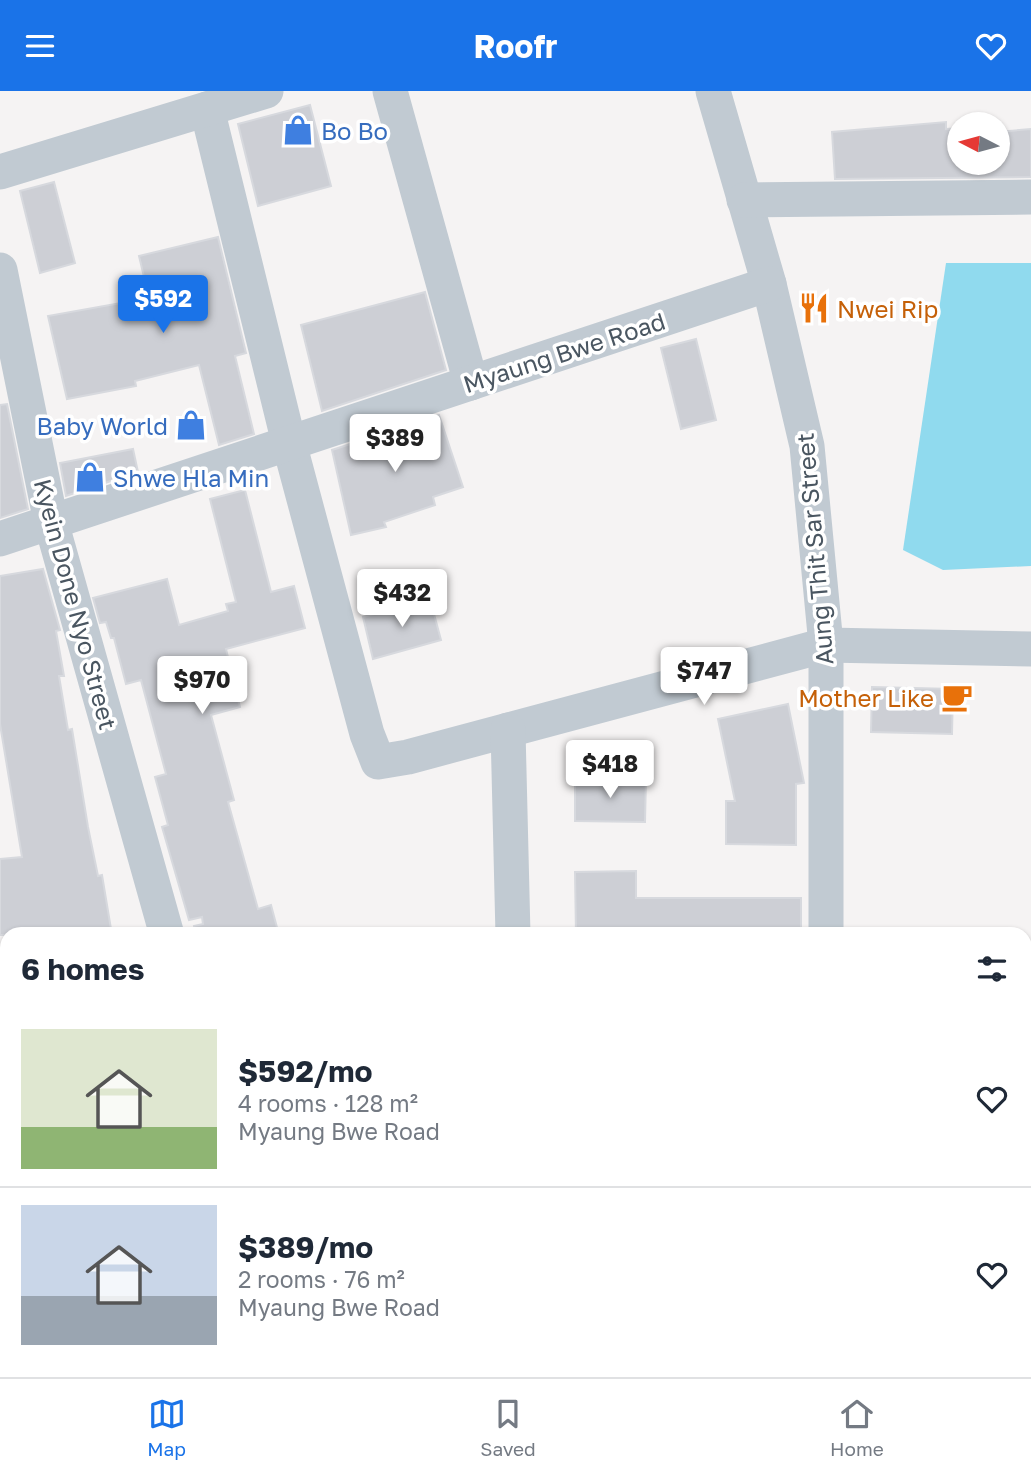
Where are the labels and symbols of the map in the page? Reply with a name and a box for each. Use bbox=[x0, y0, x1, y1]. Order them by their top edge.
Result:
north arrow bbox=[947, 112, 1010, 175]
shop icon: Bo Bo bbox=[281, 113, 315, 147]
place label: Bo Bo bbox=[321, 116, 388, 145]
pin: $592 bbox=[122, 275, 204, 335]
restaurant icon: Nwei Rip bbox=[797, 291, 831, 325]
place label: Nwei Rip bbox=[837, 294, 938, 323]
street label: Myaung Bwe Road bbox=[459, 306, 669, 398]
shop icon: Baby World bbox=[174, 408, 208, 442]
place label: Baby World bbox=[37, 411, 168, 440]
pin: $389 bbox=[354, 415, 436, 474]
street label: Aung Thit Sar Street bbox=[789, 432, 839, 666]
shop icon: Shwe Hla Min bbox=[73, 460, 107, 494]
place label: Shwe Hla Min bbox=[113, 463, 269, 492]
street label: Kyein Done Nyo Street bbox=[29, 476, 123, 732]
pin: $432 bbox=[361, 569, 443, 629]
pin: $747 bbox=[663, 647, 745, 707]
pin: $970 bbox=[161, 657, 243, 716]
cafe icon: Mother Like bbox=[940, 680, 974, 714]
place label: Mother Like bbox=[798, 683, 934, 712]
pin: $418 bbox=[569, 741, 651, 800]

